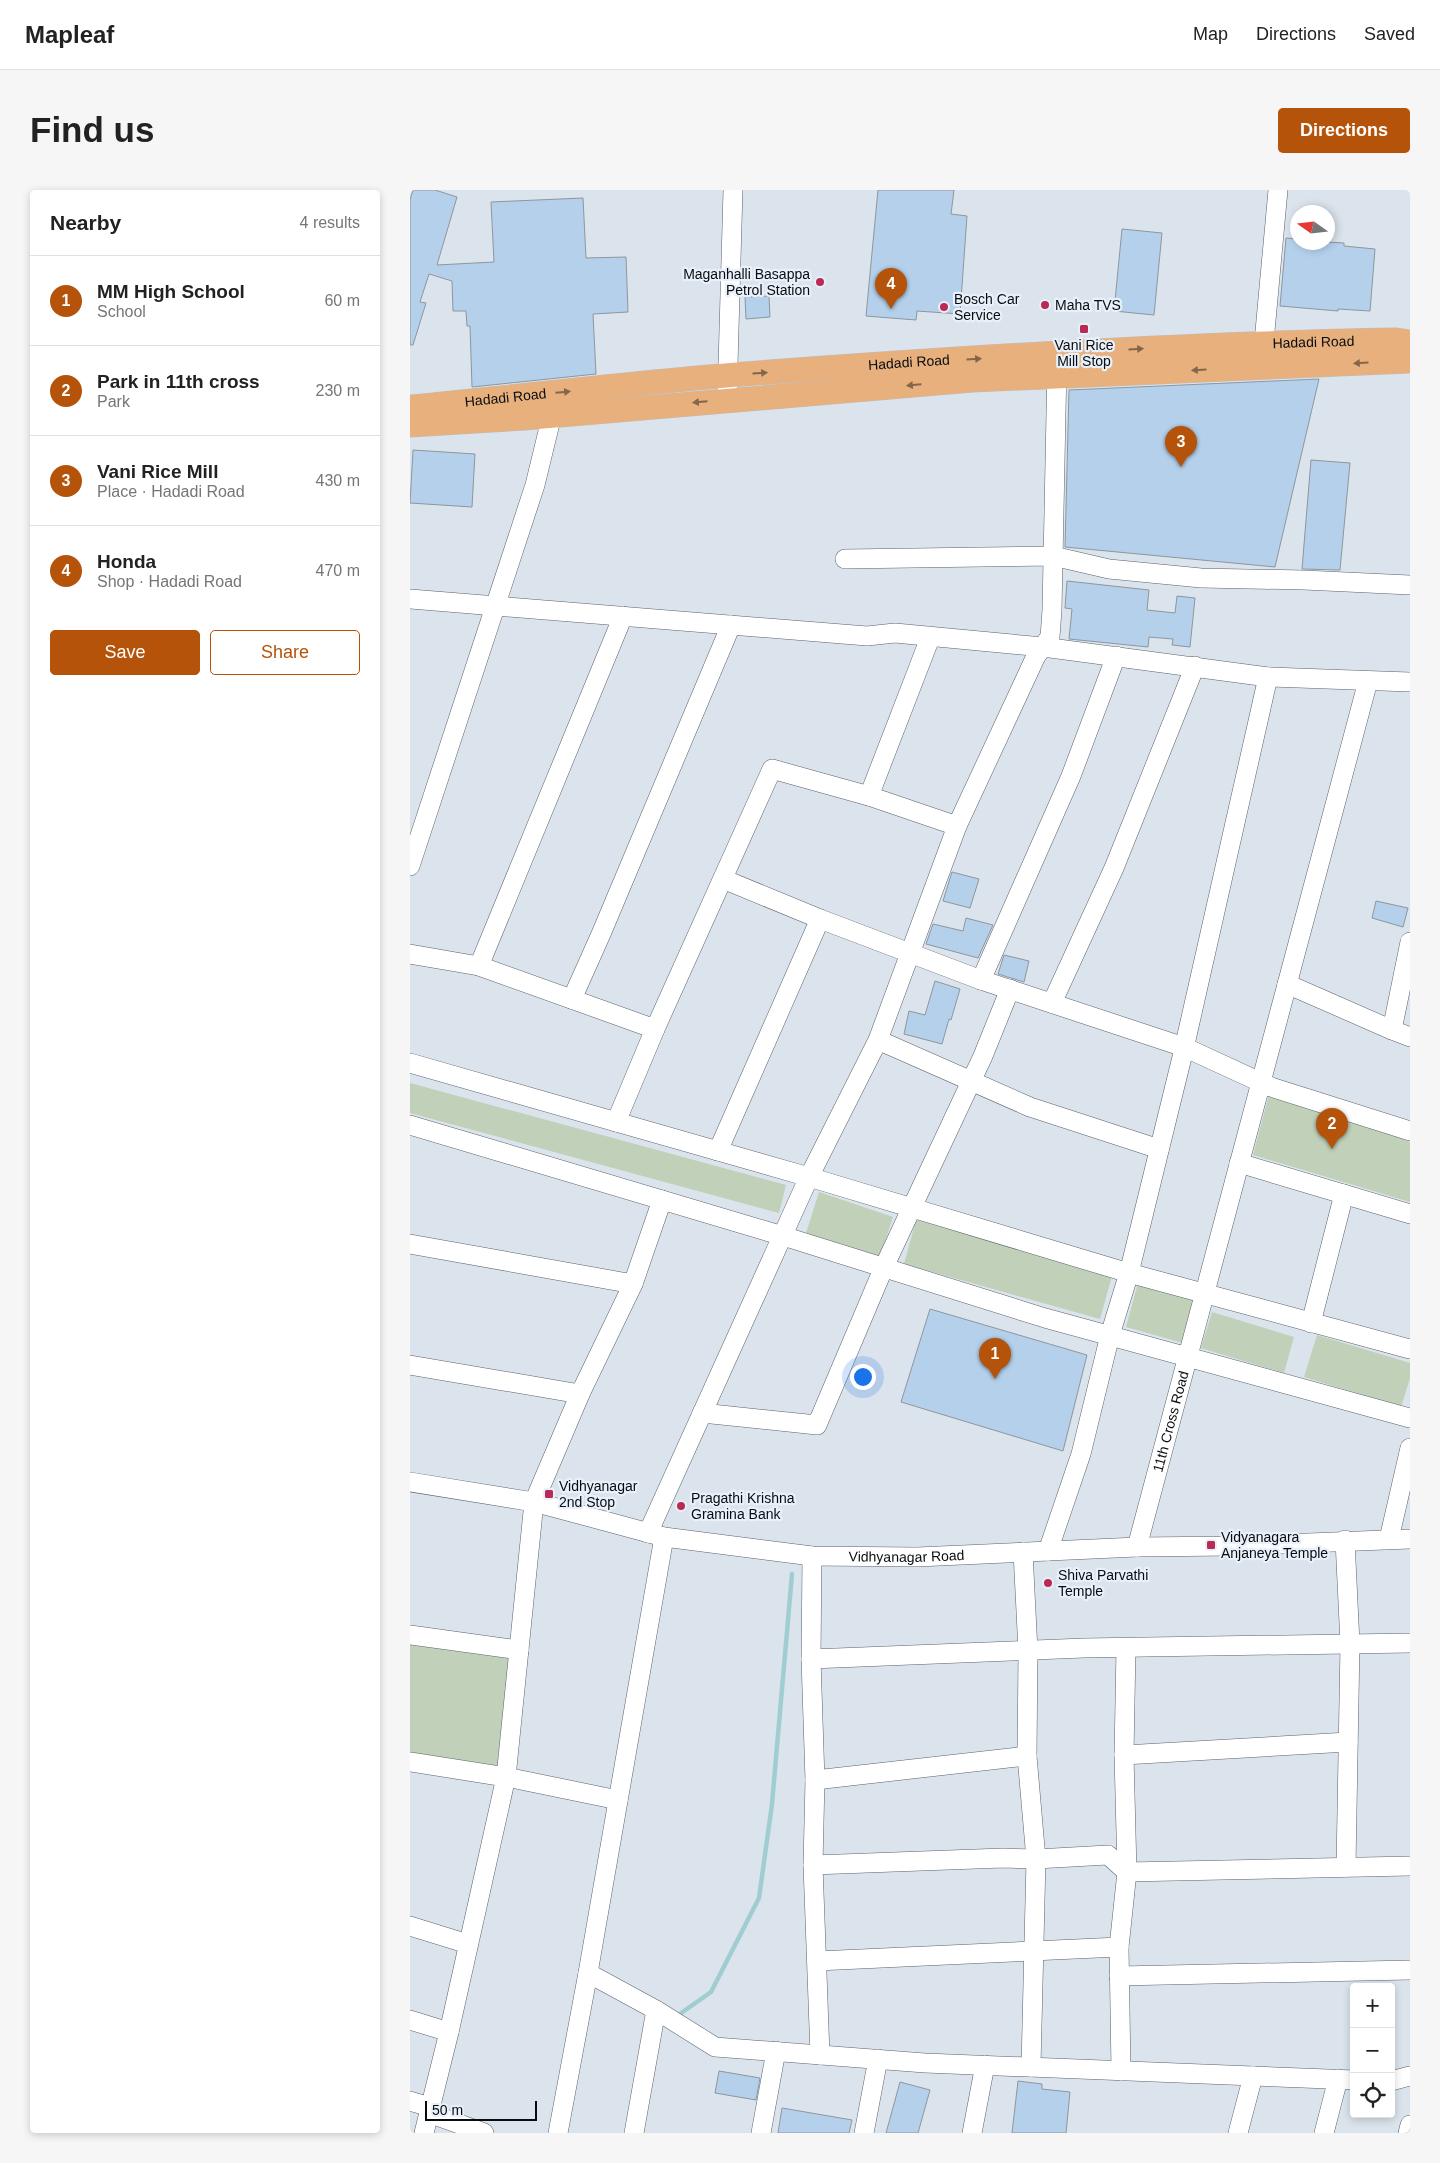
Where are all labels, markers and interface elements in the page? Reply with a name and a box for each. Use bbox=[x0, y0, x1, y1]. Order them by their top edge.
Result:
text: Mapleaf bbox=[25, 21, 114, 48]
text: Map bbox=[1193, 24, 1228, 44]
text: Directions bbox=[1256, 24, 1336, 44]
text: Saved bbox=[1364, 24, 1415, 44]
button: Directions bbox=[1278, 108, 1410, 153]
text: Find us bbox=[30, 110, 154, 149]
north arrow bbox=[1290, 205, 1335, 250]
text: Nearby bbox=[50, 211, 121, 234]
text: 4 results bbox=[300, 214, 360, 231]
place label: Maganhalli Basappa Petrol Station bbox=[683, 266, 810, 298]
pin: 4 bbox=[875, 268, 907, 309]
marker: Maganhalli Basappa Petrol Station bbox=[814, 276, 826, 288]
text: MM High School bbox=[97, 281, 245, 302]
place label: Bosch Car Service bbox=[954, 291, 1020, 323]
text: 1 bbox=[62, 292, 70, 309]
text: 60 m bbox=[324, 292, 360, 309]
place label: Maha TVS bbox=[1055, 297, 1121, 313]
marker: Maha TVS bbox=[1039, 299, 1051, 311]
marker: Bosch Car Service bbox=[938, 301, 950, 313]
text: School bbox=[97, 303, 146, 320]
marker: Vani Rice Mill Stop bbox=[1078, 323, 1090, 335]
street label: Hadadi Road bbox=[1272, 333, 1355, 351]
place label: Vani Rice Mill Stop bbox=[1055, 337, 1114, 369]
one-way arrow bbox=[1129, 344, 1145, 352]
street label: Hadadi Road bbox=[868, 351, 950, 373]
one-way arrow bbox=[966, 354, 982, 362]
one-way arrow bbox=[1353, 359, 1369, 367]
one-way arrow bbox=[1191, 366, 1207, 374]
one-way arrow bbox=[752, 369, 768, 377]
text: Park in 11th cross bbox=[97, 371, 260, 392]
one-way arrow bbox=[906, 381, 922, 389]
text: 2 bbox=[62, 382, 70, 399]
text: 230 m bbox=[316, 382, 360, 399]
street label: Hadadi Road bbox=[464, 385, 547, 410]
one-way arrow bbox=[555, 388, 571, 396]
text: Park bbox=[97, 393, 130, 410]
one-way arrow bbox=[692, 399, 708, 407]
pin: 3 bbox=[1165, 426, 1197, 467]
text: Vani Rice Mill bbox=[97, 461, 218, 482]
text: 3 bbox=[62, 472, 70, 489]
text: 430 m bbox=[316, 472, 360, 489]
text: Place · Hadadi Road bbox=[97, 483, 245, 500]
text: Honda bbox=[97, 551, 156, 572]
text: 4 bbox=[62, 562, 70, 579]
text: 470 m bbox=[316, 562, 360, 579]
text: Shop · Hadadi Road bbox=[97, 573, 242, 590]
button: Save bbox=[50, 630, 200, 675]
button: Share bbox=[210, 630, 360, 675]
pin: 2 bbox=[1316, 1108, 1348, 1149]
pin: 1 bbox=[979, 1338, 1011, 1379]
your location bbox=[850, 1364, 876, 1390]
street label: 11th Cross Road bbox=[1149, 1369, 1192, 1474]
place label: Vidhyanagar 2nd Stop bbox=[559, 1478, 638, 1510]
marker: Vidhyanagar 2nd Stop bbox=[543, 1488, 555, 1500]
place label: Pragathi Krishna Gramina Bank bbox=[691, 1490, 795, 1522]
marker: Pragathi Krishna Gramina Bank bbox=[675, 1500, 687, 1512]
place label: Vidyanagara Anjaneya Temple bbox=[1221, 1529, 1328, 1561]
marker: Vidyanagara Anjaneya Temple bbox=[1205, 1539, 1217, 1551]
street label: Vidhyanagar Road bbox=[849, 1547, 965, 1565]
place label: Shiva Parvathi Temple bbox=[1058, 1567, 1148, 1599]
marker: Shiva Parvathi Temple bbox=[1042, 1577, 1054, 1589]
map controls bbox=[1350, 1983, 1395, 2118]
button: + bbox=[1350, 1983, 1395, 2028]
button: − bbox=[1350, 2028, 1395, 2073]
button: locate bbox=[1350, 2073, 1395, 2118]
scale bar bbox=[425, 2098, 538, 2121]
text: 50 m bbox=[432, 2102, 463, 2118]

